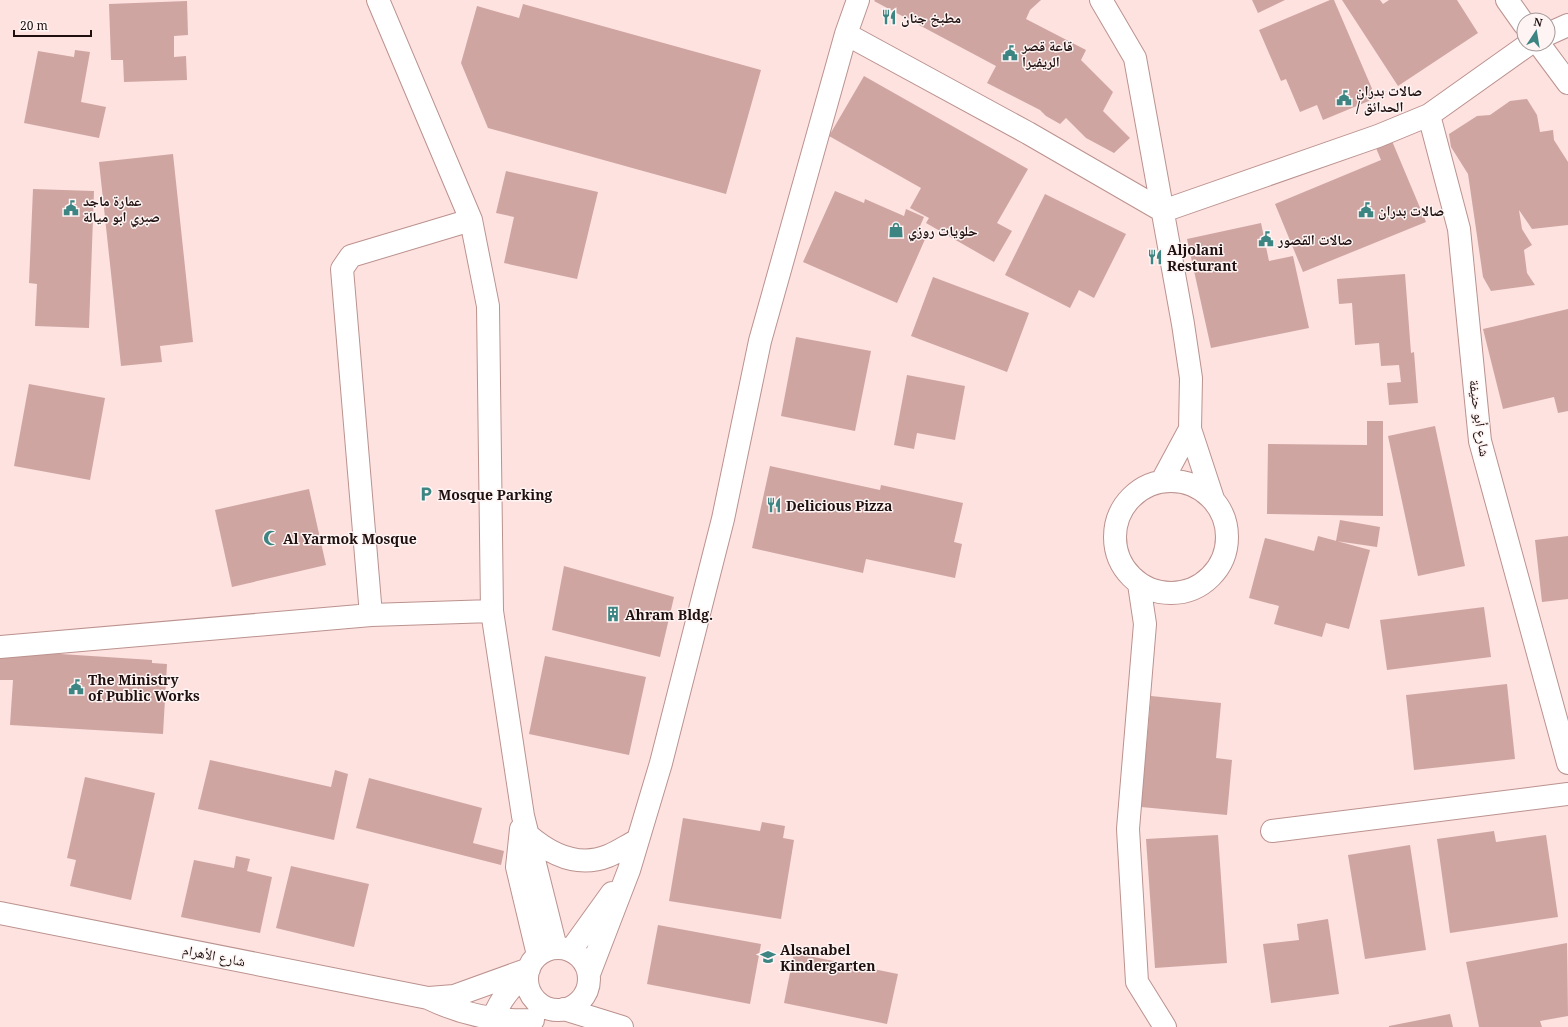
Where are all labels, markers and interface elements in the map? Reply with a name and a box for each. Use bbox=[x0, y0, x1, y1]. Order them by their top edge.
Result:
restaurant icon: مطبخ جنان bbox=[880, 8, 898, 26]
place label: مطبخ جنان bbox=[901, 8, 961, 27]
scale bar bbox=[14, 12, 91, 38]
north arrow bbox=[1516, 12, 1556, 52]
text: N bbox=[1532, 13, 1544, 30]
text: 20 m bbox=[20, 17, 48, 34]
place label: قاعة قصر الريفيرا bbox=[1021, 36, 1073, 71]
public building icon: قاعة قصر الريفيرا bbox=[1001, 44, 1019, 62]
place label: صالات بدران / الحدائق bbox=[1356, 81, 1422, 116]
public building icon: صالات بدران / الحدائق bbox=[1335, 89, 1353, 107]
place label: عمارة ماجد صبري ابو ميالة bbox=[83, 191, 160, 228]
public building icon: عمارة ماجد صبري ابو ميالة bbox=[62, 199, 80, 217]
public building icon: صالات بدران bbox=[1357, 201, 1375, 219]
place label: صالات بدران bbox=[1378, 201, 1444, 220]
shop icon: حلويات روزي bbox=[887, 221, 905, 239]
place label: حلويات روزي bbox=[908, 221, 978, 242]
public building icon: صالات القصور bbox=[1257, 230, 1275, 248]
place label: صالات القصور bbox=[1277, 230, 1352, 249]
place label: Aljolani Resturant bbox=[1167, 240, 1237, 275]
restaurant icon: Aljolani Resturant bbox=[1146, 248, 1164, 266]
street label: شارع أبو حنيفة bbox=[1464, 378, 1495, 458]
parking icon: Mosque Parking bbox=[417, 485, 435, 503]
place label: Mosque Parking bbox=[438, 485, 553, 504]
restaurant icon: Delicious Pizza bbox=[765, 496, 783, 514]
place label: Delicious Pizza bbox=[786, 496, 892, 515]
mosque icon: Al Yarmok Mosque bbox=[262, 529, 280, 547]
place label: Al Yarmok Mosque bbox=[283, 529, 417, 548]
building icon: Ahram Bldg. bbox=[604, 605, 622, 623]
place label: Ahram Bldg. bbox=[625, 605, 713, 624]
place label: The Ministry of Public Works bbox=[88, 670, 200, 705]
public building icon: The Ministry of Public Works bbox=[67, 678, 85, 696]
street label: شارع الأهرام bbox=[181, 940, 247, 971]
place label: Alsanabel Kindergarten bbox=[780, 940, 876, 975]
school or university icon: Alsanabel Kindergarten bbox=[759, 948, 777, 966]

